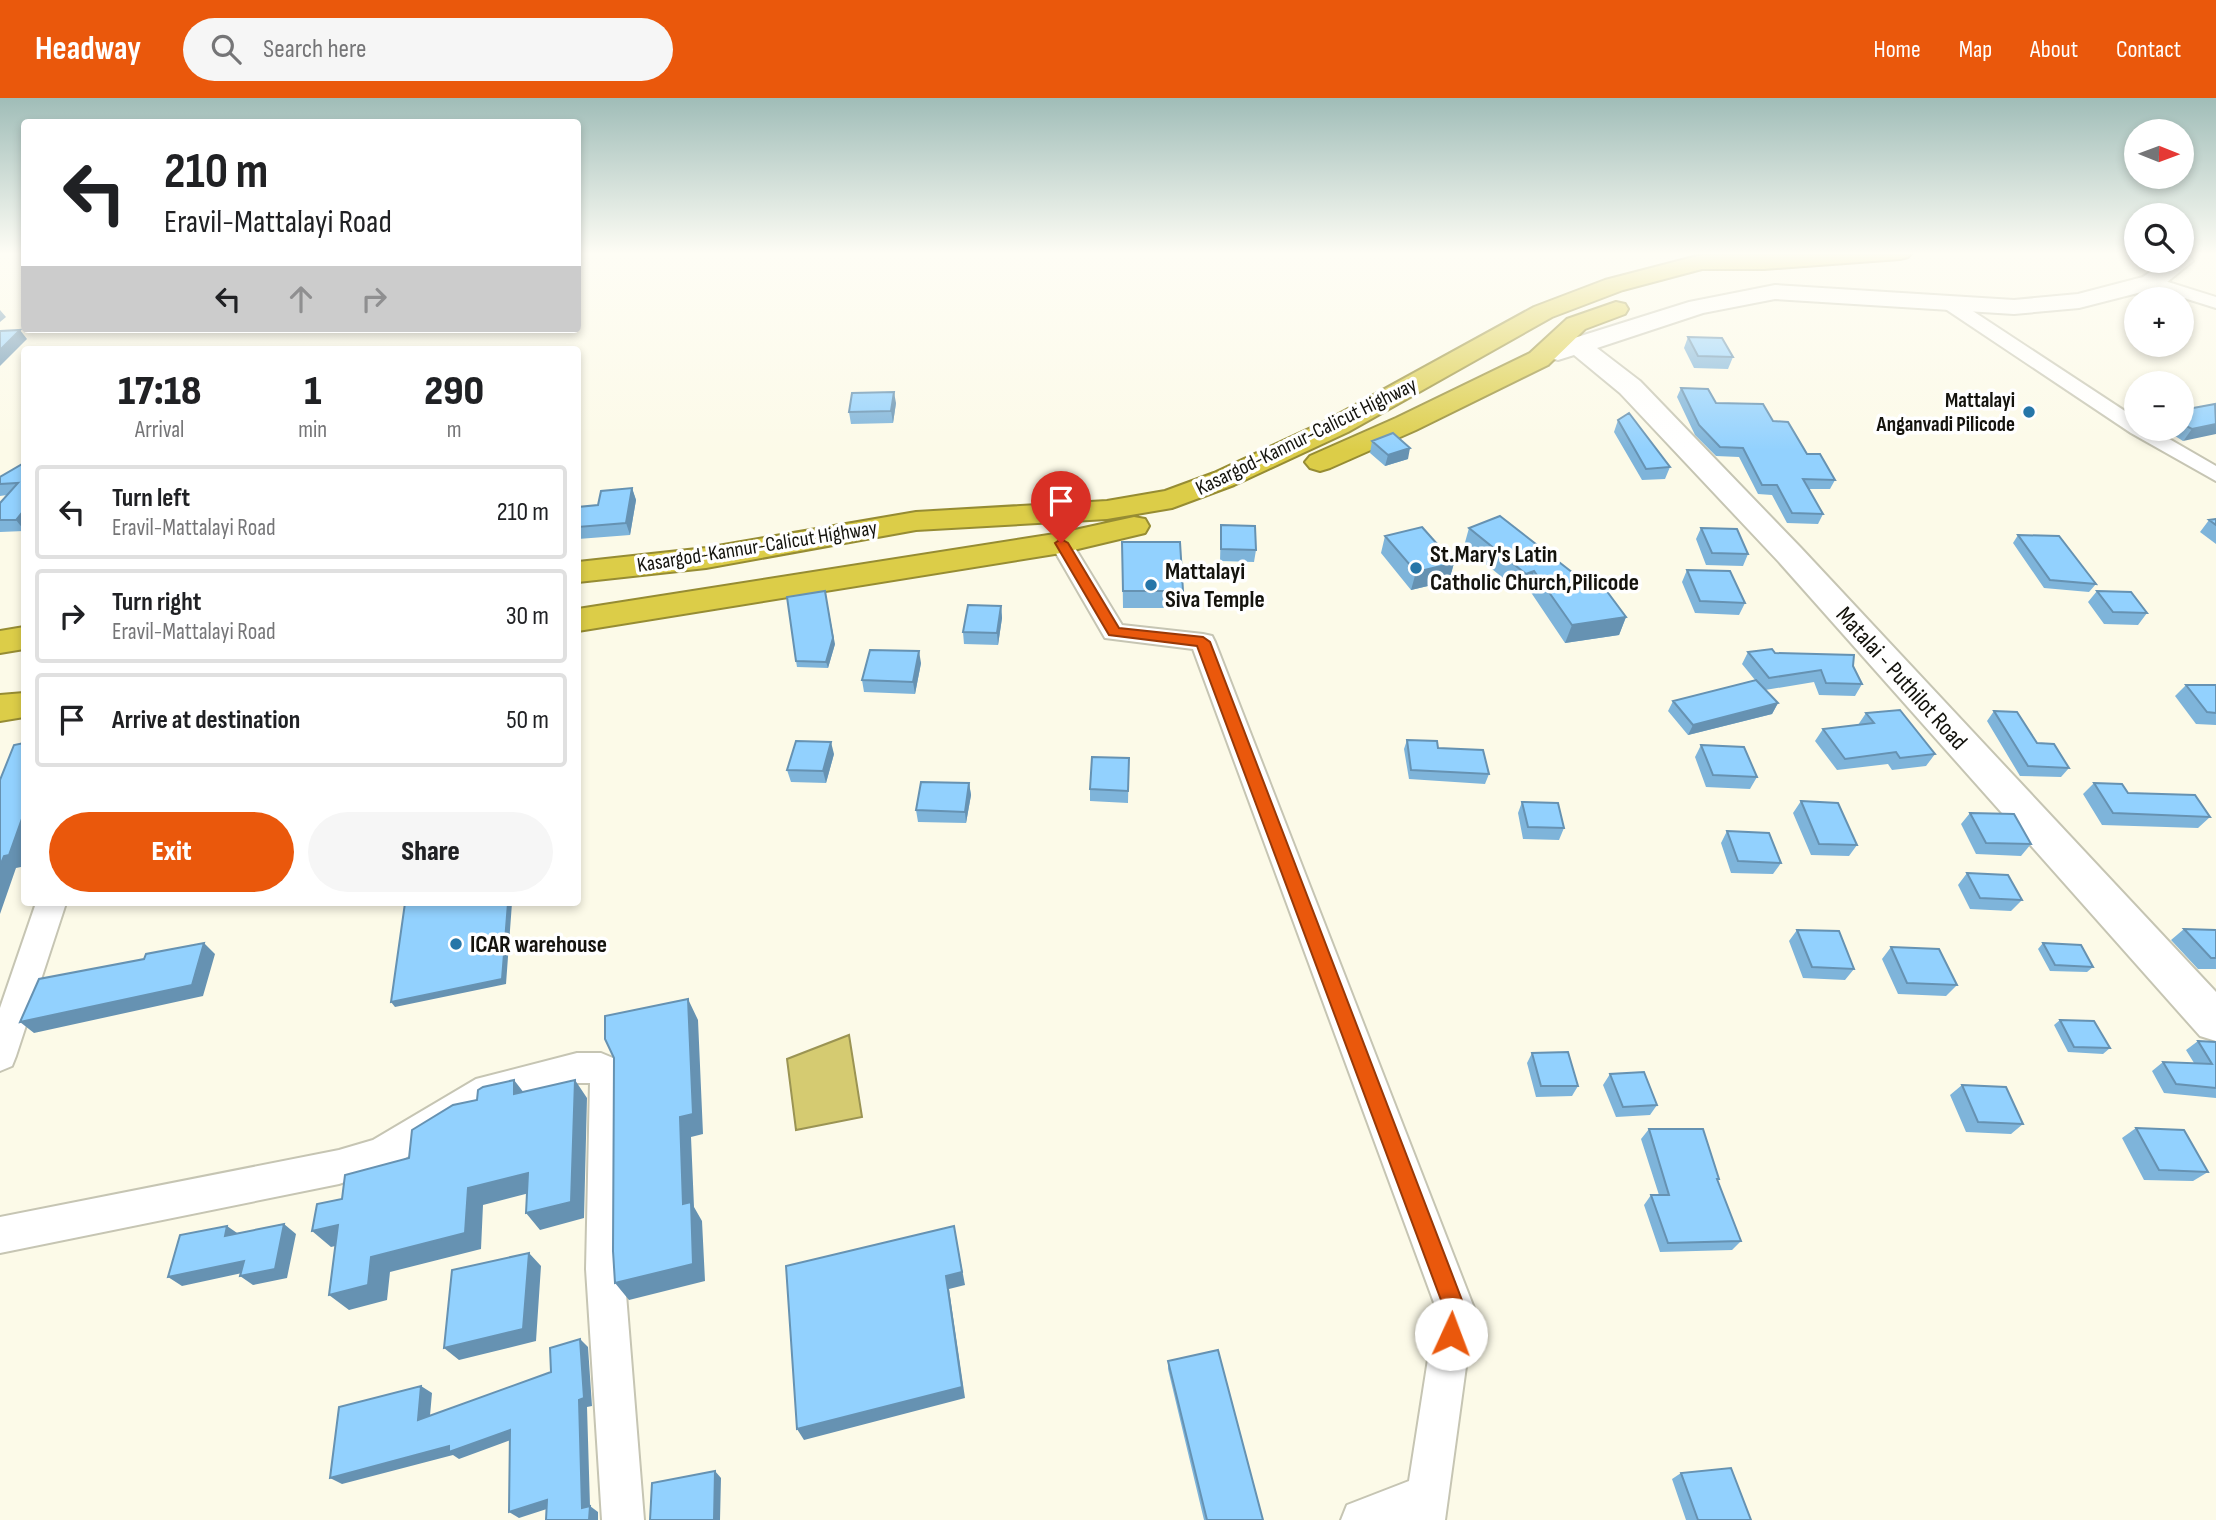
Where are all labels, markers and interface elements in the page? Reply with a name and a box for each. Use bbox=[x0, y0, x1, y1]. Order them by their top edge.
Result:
search box bbox=[183, 18, 673, 81]
text: Headway bbox=[35, 29, 141, 69]
icon: search bbox=[207, 30, 245, 68]
text: Search here bbox=[263, 34, 366, 65]
text: Home bbox=[1873, 35, 1921, 64]
text: Map bbox=[1959, 35, 1992, 64]
text: About bbox=[2030, 35, 2078, 64]
text: Contact bbox=[2116, 35, 2181, 64]
north arrow bbox=[2124, 119, 2194, 189]
map controls bbox=[2124, 119, 2194, 441]
text: 210 m bbox=[164, 143, 268, 202]
icon: left bbox=[49, 147, 140, 238]
text: Eravil-Mattalayi Road bbox=[164, 203, 392, 242]
button: search bbox=[2124, 203, 2194, 273]
icon: left bbox=[209, 280, 247, 318]
icon: ahead bbox=[282, 280, 320, 318]
icon: right bbox=[355, 280, 393, 318]
button: + bbox=[2124, 287, 2194, 357]
text: 17:18 bbox=[118, 366, 201, 417]
text: 1 bbox=[304, 366, 321, 417]
text: 290 bbox=[424, 366, 484, 417]
button: − bbox=[2124, 371, 2194, 441]
street label: Kasargod-Kannur-Calicut Highway bbox=[1192, 372, 1421, 501]
place label: Mattalayi Anganvadi Pilicode bbox=[1875, 388, 2015, 437]
marker: Mattalayi Anganvadi Pilicode bbox=[2021, 404, 2037, 420]
text: Arrival bbox=[135, 416, 184, 444]
text: min bbox=[298, 416, 327, 444]
text: m bbox=[447, 416, 461, 444]
pin bbox=[1031, 471, 1091, 543]
icon: arrive bbox=[1042, 482, 1080, 520]
text: Turn left bbox=[112, 483, 190, 514]
icon: left bbox=[53, 493, 91, 531]
text: 210 m bbox=[497, 497, 549, 528]
text: Eravil-Mattalayi Road bbox=[112, 514, 276, 542]
street label: Kasargod-Kannur-Calicut Highway bbox=[635, 515, 879, 578]
place label: St.Mary's Latin Catholic Church,Pilicode bbox=[1430, 540, 1639, 597]
place label: Mattalayi Siva Temple bbox=[1165, 557, 1265, 614]
marker: St.Mary's Latin Catholic Church,Pilicode bbox=[1408, 560, 1424, 576]
marker: Mattalayi Siva Temple bbox=[1143, 577, 1159, 593]
text: Turn right bbox=[112, 587, 201, 618]
icon: right bbox=[53, 597, 91, 635]
text: 30 m bbox=[506, 601, 549, 632]
street label: Matalai - Puthilot Road bbox=[1830, 601, 1973, 756]
text: Eravil-Mattalayi Road bbox=[112, 618, 276, 646]
icon: arrive bbox=[53, 701, 91, 739]
text: Arrive at destination bbox=[112, 705, 300, 736]
text: 50 m bbox=[506, 705, 549, 736]
button: Exit bbox=[49, 812, 294, 892]
button: Share bbox=[308, 812, 553, 892]
place label: ICAR warehouse bbox=[470, 930, 607, 959]
marker: ICAR warehouse bbox=[448, 936, 464, 952]
position arrow bbox=[1414, 1297, 1488, 1371]

